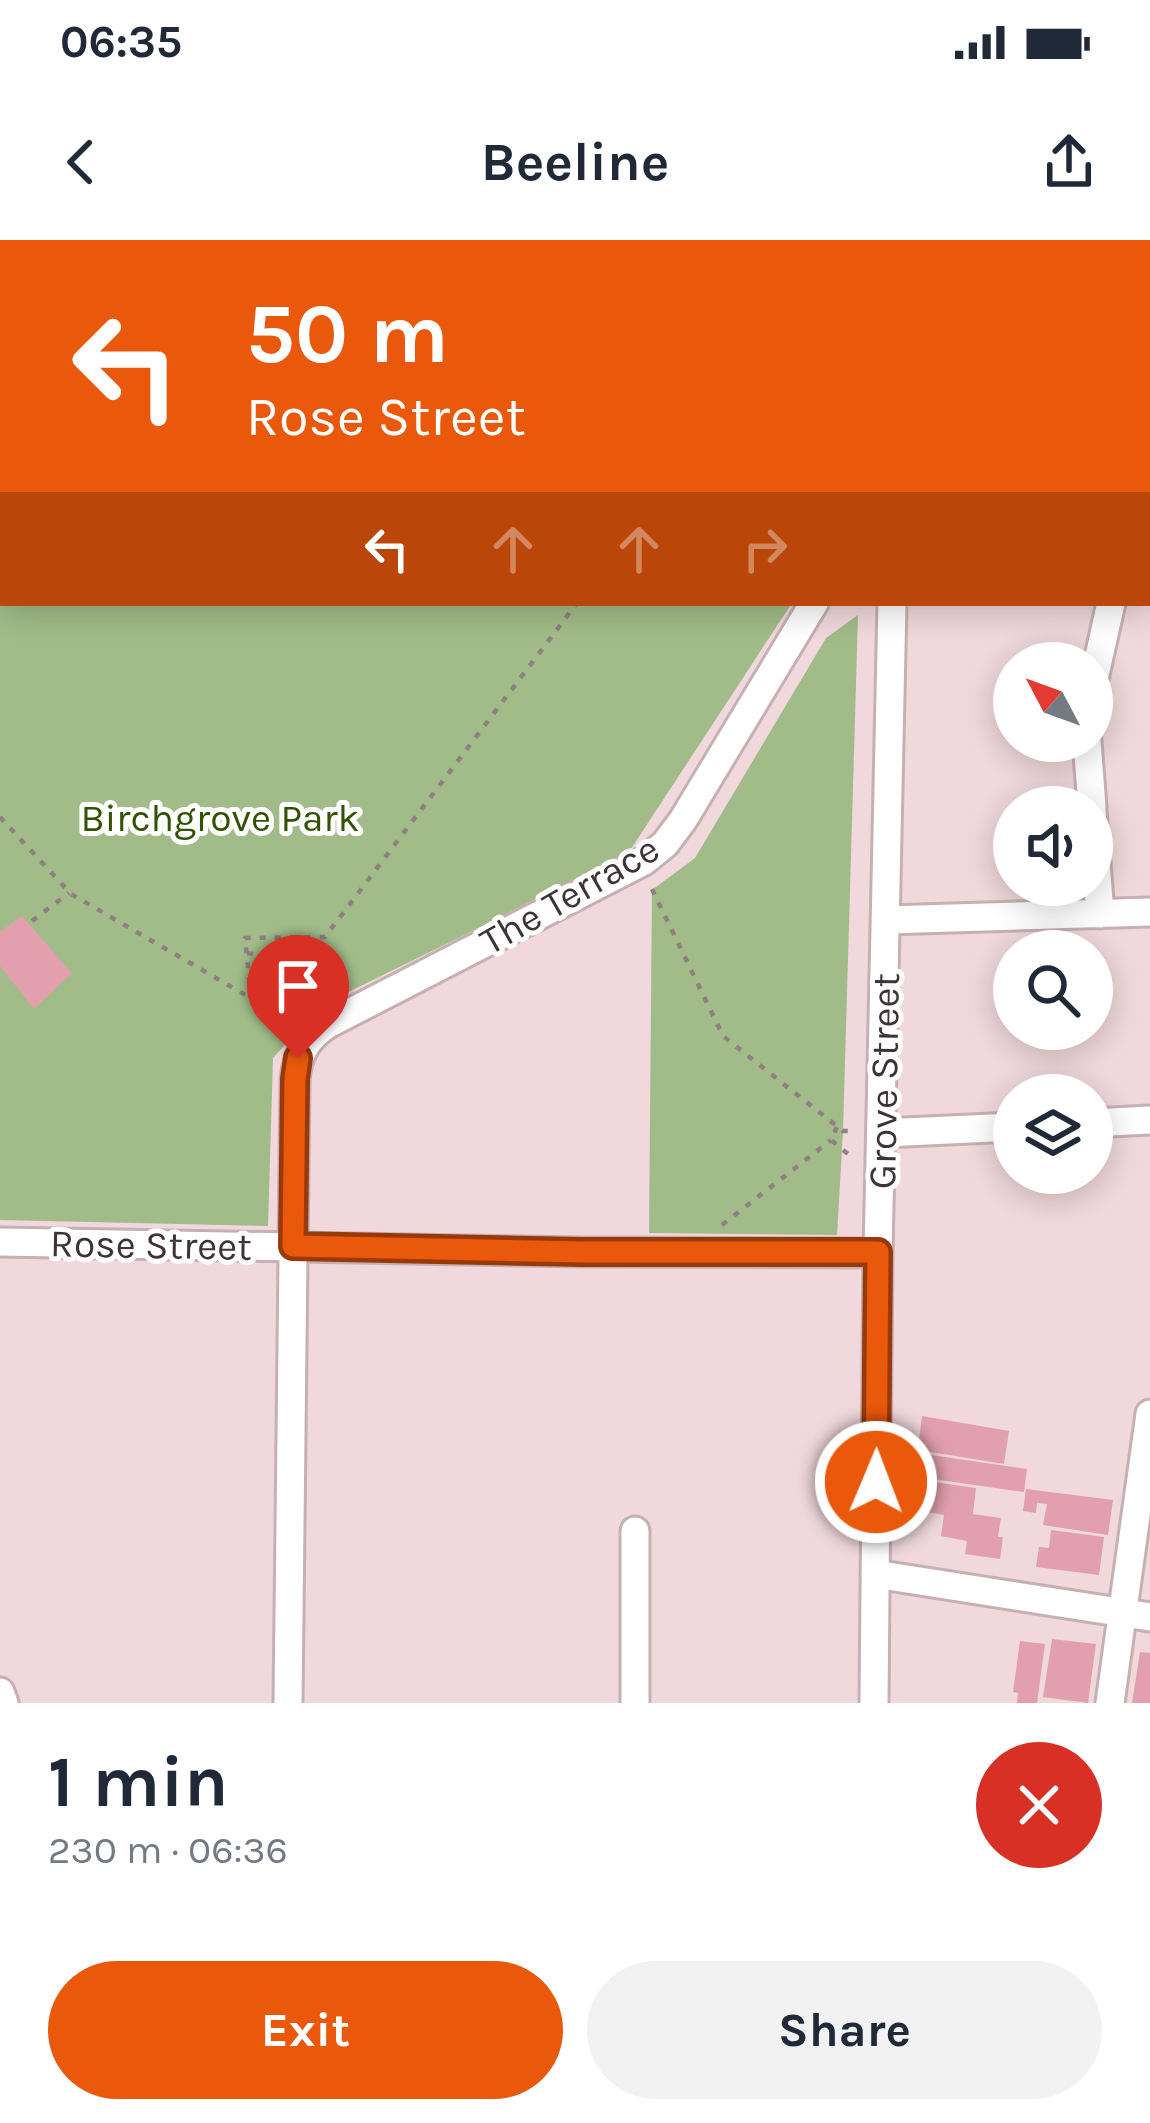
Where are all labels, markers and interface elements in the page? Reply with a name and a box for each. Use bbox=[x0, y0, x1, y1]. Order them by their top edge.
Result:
text: 06:35 bbox=[60, 16, 182, 68]
icon: back bbox=[48, 129, 114, 195]
icon: share bbox=[1036, 129, 1102, 195]
text: Beeline bbox=[481, 130, 669, 194]
text: 50 m bbox=[246, 285, 449, 383]
icon: left bbox=[48, 288, 204, 444]
text: Rose Street bbox=[246, 385, 526, 449]
icon: left bbox=[354, 516, 420, 582]
icon: ahead bbox=[480, 516, 546, 582]
icon: ahead bbox=[606, 516, 672, 582]
icon: right bbox=[732, 516, 798, 582]
north arrow bbox=[993, 642, 1113, 762]
map controls bbox=[993, 642, 1113, 1194]
button: sound bbox=[993, 786, 1113, 906]
park label: Birchgrove Park bbox=[80, 795, 360, 841]
street label: The Terrace bbox=[472, 825, 667, 964]
button: search bbox=[993, 930, 1113, 1050]
pin bbox=[247, 935, 349, 1058]
icon: arrive bbox=[265, 953, 331, 1019]
street label: Grove Street bbox=[859, 972, 909, 1190]
button: layers bbox=[993, 1074, 1113, 1194]
street label: Rose Street bbox=[50, 1220, 252, 1270]
position arrow bbox=[813, 1419, 939, 1545]
text: 1 min bbox=[48, 1740, 229, 1824]
button: close bbox=[976, 1742, 1102, 1868]
text: 230 m · 06:36 bbox=[48, 1827, 288, 1873]
button: Exit bbox=[48, 1961, 563, 2099]
button: Share bbox=[587, 1961, 1102, 2099]

